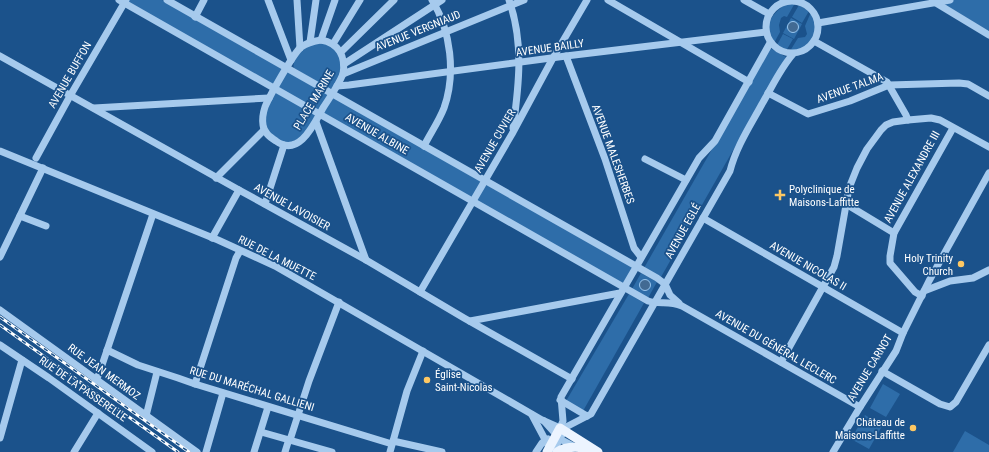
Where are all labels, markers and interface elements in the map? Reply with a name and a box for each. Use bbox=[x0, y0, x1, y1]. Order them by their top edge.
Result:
street label: AVENUE VERGNIAUD bbox=[373, 8, 463, 54]
street label: AVENUE BAILLY bbox=[515, 37, 585, 59]
street label: AVENUE BUFFON bbox=[46, 39, 94, 111]
street label: PLACE MARINE bbox=[291, 67, 337, 132]
street label: AVENUE TALMA bbox=[815, 70, 886, 106]
street label: AVENUE MALESHERBES bbox=[589, 102, 637, 206]
street label: AVENUE CUVIER bbox=[472, 107, 518, 175]
street label: AVENUE ALBINE bbox=[343, 111, 412, 158]
street label: AVENUE ALEXANDRE III bbox=[881, 129, 943, 225]
street label: AVENUE LAVOISIER bbox=[252, 181, 332, 233]
place label: Polyclinique de Maisons-Laffitte bbox=[789, 183, 859, 209]
marker: Polyclinique de Maisons-Laffitte bbox=[774, 189, 786, 201]
street label: AVENUE EGLÉ bbox=[662, 201, 704, 261]
street label: RUE DE LA MUETTE bbox=[236, 233, 319, 283]
street label: AVENUE NICOLAS II bbox=[767, 239, 849, 293]
place label: Holy Trinity Church bbox=[904, 252, 953, 278]
marker: Holy Trinity Church bbox=[956, 259, 966, 269]
street label: AVENUE DU GÉNÉRAL LECLERC bbox=[713, 307, 839, 387]
street label: AVENUE CARNOT bbox=[845, 332, 895, 404]
street label: RUE JEAN MERMOZ bbox=[65, 341, 143, 403]
street label: RUE DE LA PASSERELLE bbox=[37, 354, 130, 425]
street label: RUE DU MARÉCHAL GALLIENI bbox=[188, 364, 316, 414]
place label: Église Saint-Nicolas bbox=[435, 368, 493, 394]
marker: Église Saint-Nicolas bbox=[422, 375, 432, 385]
place label: Château de Maisons-Laffitte bbox=[835, 416, 905, 442]
marker: Château de Maisons-Laffitte bbox=[908, 423, 918, 433]

